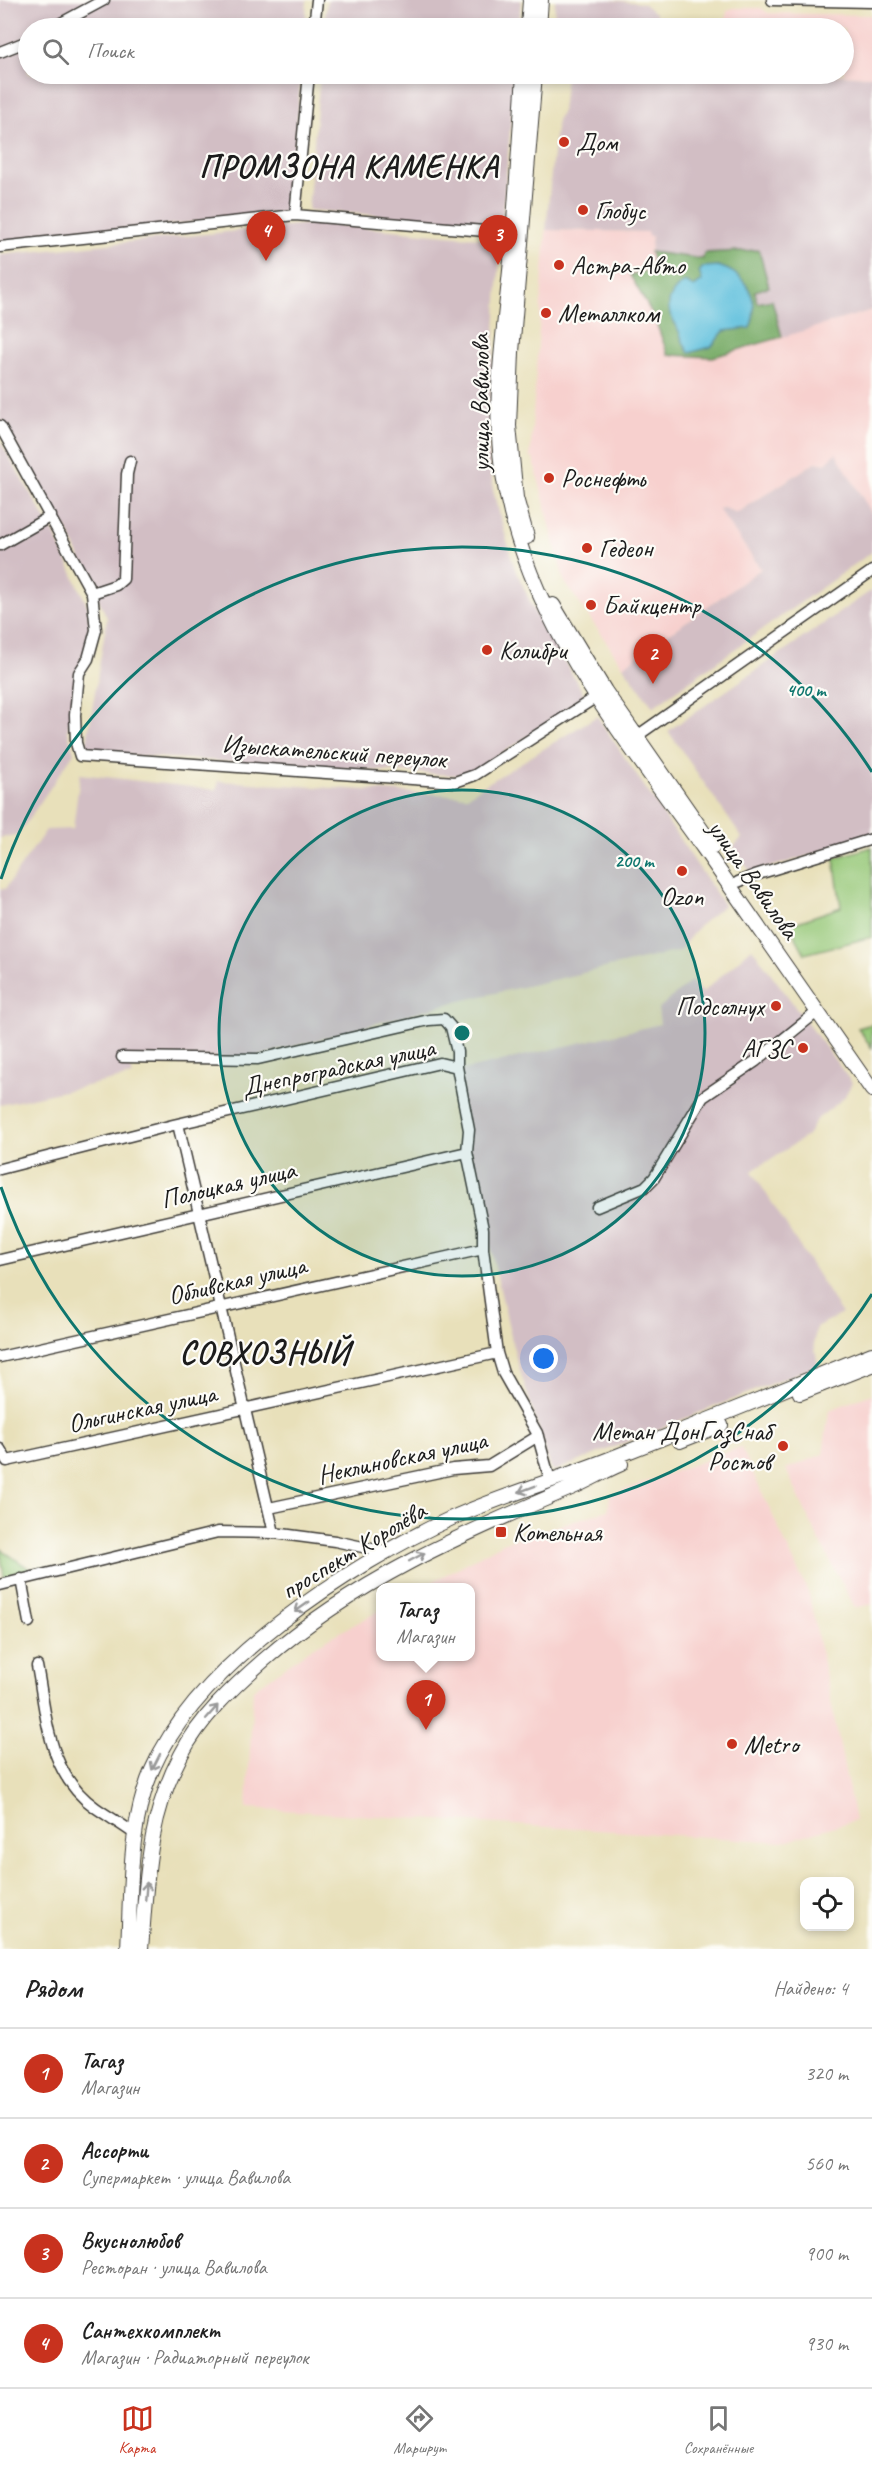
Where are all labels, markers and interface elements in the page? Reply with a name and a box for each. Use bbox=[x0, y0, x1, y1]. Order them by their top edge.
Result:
search box bbox=[18, 18, 854, 84]
icon: search bbox=[39, 35, 72, 68]
text: Поиск bbox=[87, 37, 133, 65]
place label: Дом bbox=[576, 126, 619, 159]
marker: Дом bbox=[557, 135, 571, 149]
district label: ПРОМЗОНА КАМЕНКА bbox=[199, 146, 500, 187]
place label: Глобус bbox=[595, 194, 647, 227]
marker: Глобус bbox=[576, 203, 590, 217]
pin: 4 bbox=[246, 212, 286, 261]
pin: 3 bbox=[478, 216, 518, 265]
place label: Астра-Авто bbox=[571, 249, 687, 282]
marker: Астра-Авто bbox=[552, 258, 566, 272]
place label: Металлком bbox=[558, 297, 661, 330]
marker: Металлком bbox=[539, 306, 553, 320]
street label: улица Вавилова bbox=[464, 332, 497, 474]
place label: Роснефть bbox=[561, 462, 647, 495]
marker: Роснефть bbox=[542, 471, 556, 485]
place label: Гедеон bbox=[599, 532, 654, 565]
marker: Гедеон bbox=[580, 541, 594, 555]
place label: Байкцентр bbox=[603, 589, 702, 622]
marker: Байкцентр bbox=[584, 598, 598, 612]
place label: Колибри bbox=[499, 634, 569, 667]
pin: 2 bbox=[634, 634, 672, 684]
marker: Колибри bbox=[480, 643, 494, 657]
text: 400 m bbox=[787, 679, 827, 701]
street label: Изыскательский переулок bbox=[221, 727, 449, 777]
street label: улица Вавилова bbox=[699, 812, 808, 947]
text: 200 m bbox=[615, 850, 655, 872]
marker: Ozon bbox=[675, 864, 689, 878]
place label: Ozon bbox=[661, 880, 704, 913]
place label: Подсолнух bbox=[676, 990, 766, 1023]
marker: Подсолнух bbox=[769, 999, 783, 1013]
centre of rings bbox=[452, 1023, 472, 1043]
street label: Днепроградская улица bbox=[239, 1031, 439, 1104]
place label: АГЗС bbox=[741, 1032, 794, 1065]
marker: АГЗС bbox=[796, 1041, 810, 1055]
street label: Полоцкая улица bbox=[158, 1153, 300, 1216]
street label: Обливская улица bbox=[165, 1248, 312, 1312]
district label: СОВХОЗНЫЙ bbox=[180, 1332, 355, 1373]
your location bbox=[529, 1344, 558, 1373]
street label: Ольгинская улица bbox=[65, 1376, 221, 1440]
place label: Метан ДонГазСнаб Ростов bbox=[592, 1415, 776, 1478]
street label: Неклиновская улица bbox=[314, 1423, 491, 1492]
marker: Метан ДонГазСнаб Ростов bbox=[776, 1439, 790, 1453]
one-way arrow bbox=[518, 1484, 537, 1495]
street label: проспект Королёва bbox=[275, 1493, 433, 1607]
place label: Котельная bbox=[513, 1516, 604, 1549]
marker: Котельная bbox=[494, 1525, 508, 1539]
one-way arrow bbox=[407, 1551, 425, 1562]
popup bbox=[376, 1583, 475, 1661]
text: Тагаз bbox=[396, 1596, 438, 1624]
one-way arrow bbox=[295, 1601, 311, 1613]
text: Магазин bbox=[396, 1624, 455, 1649]
pin: 1 bbox=[406, 1680, 446, 1730]
one-way arrow bbox=[205, 1705, 219, 1720]
place label: Metro bbox=[744, 1728, 801, 1761]
marker: Metro bbox=[725, 1737, 739, 1751]
one-way arrow bbox=[150, 1753, 161, 1771]
map controls bbox=[800, 1877, 854, 1931]
button: locate bbox=[800, 1877, 854, 1931]
one-way arrow bbox=[140, 1881, 151, 1901]
text: Рядом bbox=[24, 1972, 82, 2005]
text: Найдено: 4 bbox=[773, 1976, 848, 2001]
text: Тагаз bbox=[81, 2047, 123, 2075]
text: 1 bbox=[39, 2061, 48, 2086]
text: 320 m bbox=[805, 2061, 848, 2086]
text: Магазин bbox=[81, 2075, 139, 2100]
text: Ассорти bbox=[81, 2137, 149, 2165]
text: 2 bbox=[39, 2151, 48, 2176]
text: 560 m bbox=[805, 2151, 848, 2176]
text: Супермаркет · улица Вавилова bbox=[81, 2165, 290, 2190]
text: Вкуснолюбов bbox=[81, 2227, 180, 2255]
text: 3 bbox=[39, 2241, 48, 2266]
text: 900 m bbox=[805, 2241, 848, 2266]
text: Ресторан · улица Вавилова bbox=[81, 2255, 266, 2280]
text: Сантехкомплект bbox=[81, 2317, 220, 2345]
text: 4 bbox=[39, 2331, 48, 2356]
text: 930 m bbox=[805, 2331, 848, 2356]
text: Магазин · Радиаторный переулок bbox=[81, 2345, 308, 2370]
tab: Карта bbox=[119, 2402, 155, 2458]
tab: Маршрут bbox=[393, 2402, 446, 2458]
tab: Сохранённые bbox=[684, 2402, 753, 2458]

